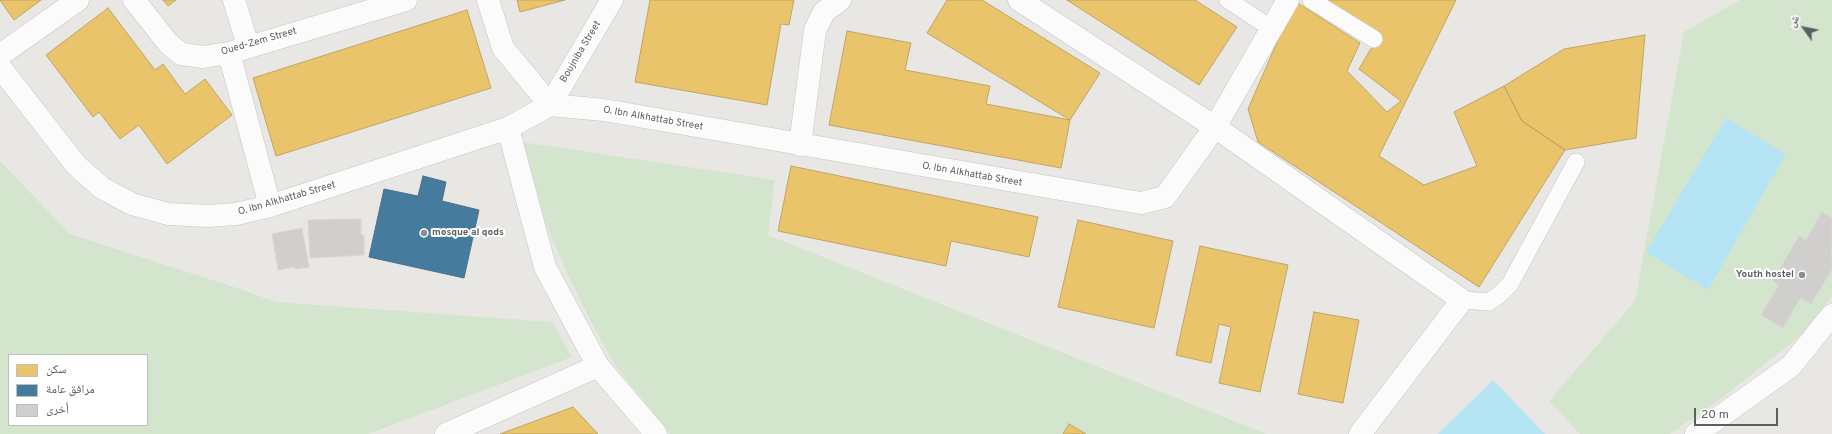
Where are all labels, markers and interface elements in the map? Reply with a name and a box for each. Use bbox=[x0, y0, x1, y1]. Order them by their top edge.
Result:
north arrow bbox=[1784, 8, 1824, 48]
text: ش bbox=[1785, 13, 1803, 30]
street label: Boujniba Street bbox=[558, 19, 604, 85]
street label: Oued-Zem Street bbox=[220, 25, 298, 59]
street label: O. Ibn Alkhattab Street bbox=[602, 104, 704, 134]
street label: O. Ibn Alkhattab Street bbox=[921, 160, 1023, 190]
street label: O. ibn Alkhattab Street bbox=[237, 179, 337, 219]
place label: mosque al qods bbox=[432, 227, 504, 239]
marker: mosque al qods bbox=[419, 228, 429, 238]
place label: Youth hostel bbox=[1736, 269, 1794, 281]
marker: Youth hostel bbox=[1797, 270, 1807, 280]
legend bbox=[8, 354, 148, 426]
text: سكن bbox=[46, 362, 66, 378]
text: مرافق عامة bbox=[46, 382, 95, 398]
scale bar bbox=[1696, 400, 1780, 426]
text: أخرى bbox=[46, 402, 69, 418]
text: 20 m bbox=[1701, 407, 1729, 423]

